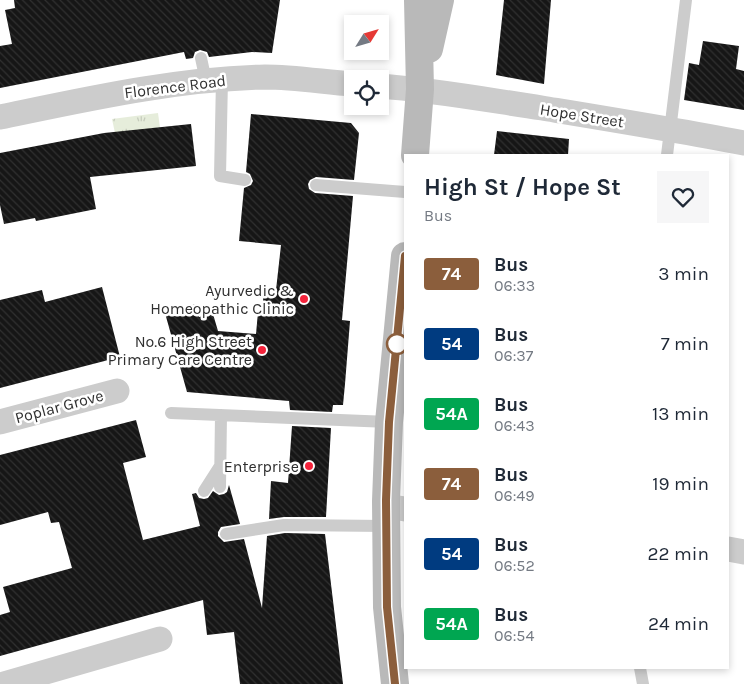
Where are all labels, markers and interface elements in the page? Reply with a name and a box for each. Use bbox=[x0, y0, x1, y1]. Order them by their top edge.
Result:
north arrow bbox=[344, 15, 389, 60]
map controls bbox=[344, 15, 389, 115]
button: locate bbox=[344, 70, 389, 115]
street label: Florence Road bbox=[123, 71, 227, 102]
street label: Hope Street bbox=[539, 99, 625, 132]
button: heart bbox=[657, 171, 709, 223]
text: High St / Hope St bbox=[424, 173, 621, 201]
text: Bus bbox=[424, 206, 452, 225]
text: Bus bbox=[494, 254, 528, 276]
text: 74 bbox=[442, 263, 461, 285]
text: 3 min bbox=[658, 263, 709, 285]
text: 06:33 bbox=[494, 276, 535, 295]
place label: Ayurvedic & Homeopathic Clinic bbox=[150, 281, 294, 318]
marker: Ayurvedic & Homeopathic Clinic bbox=[298, 293, 310, 305]
text: Bus bbox=[494, 324, 528, 346]
place label: No.6 High Street Primary Care Centre bbox=[108, 332, 252, 369]
unlabelled marker bbox=[386, 333, 408, 355]
text: 54 bbox=[441, 333, 462, 355]
text: 7 min bbox=[661, 333, 709, 355]
marker: No.6 High Street Primary Care Centre bbox=[256, 344, 268, 356]
text: 06:37 bbox=[494, 346, 533, 365]
street label: Poplar Grove bbox=[13, 386, 106, 427]
text: Bus bbox=[494, 394, 528, 416]
text: 54A bbox=[435, 403, 468, 425]
text: 13 min bbox=[652, 403, 709, 425]
text: 06:43 bbox=[494, 416, 535, 435]
place label: Enterprise bbox=[224, 457, 299, 476]
marker: Enterprise bbox=[303, 460, 315, 472]
text: Bus bbox=[494, 464, 528, 486]
text: 74 bbox=[442, 473, 461, 495]
text: 19 min bbox=[652, 473, 709, 495]
text: 06:49 bbox=[494, 486, 535, 505]
text: Bus bbox=[494, 534, 528, 556]
text: 54 bbox=[441, 543, 462, 565]
text: 22 min bbox=[648, 543, 709, 565]
text: 06:52 bbox=[494, 556, 535, 575]
text: Bus bbox=[494, 604, 528, 626]
text: 54A bbox=[435, 613, 468, 635]
text: 24 min bbox=[648, 613, 709, 635]
text: 06:54 bbox=[494, 626, 534, 645]

